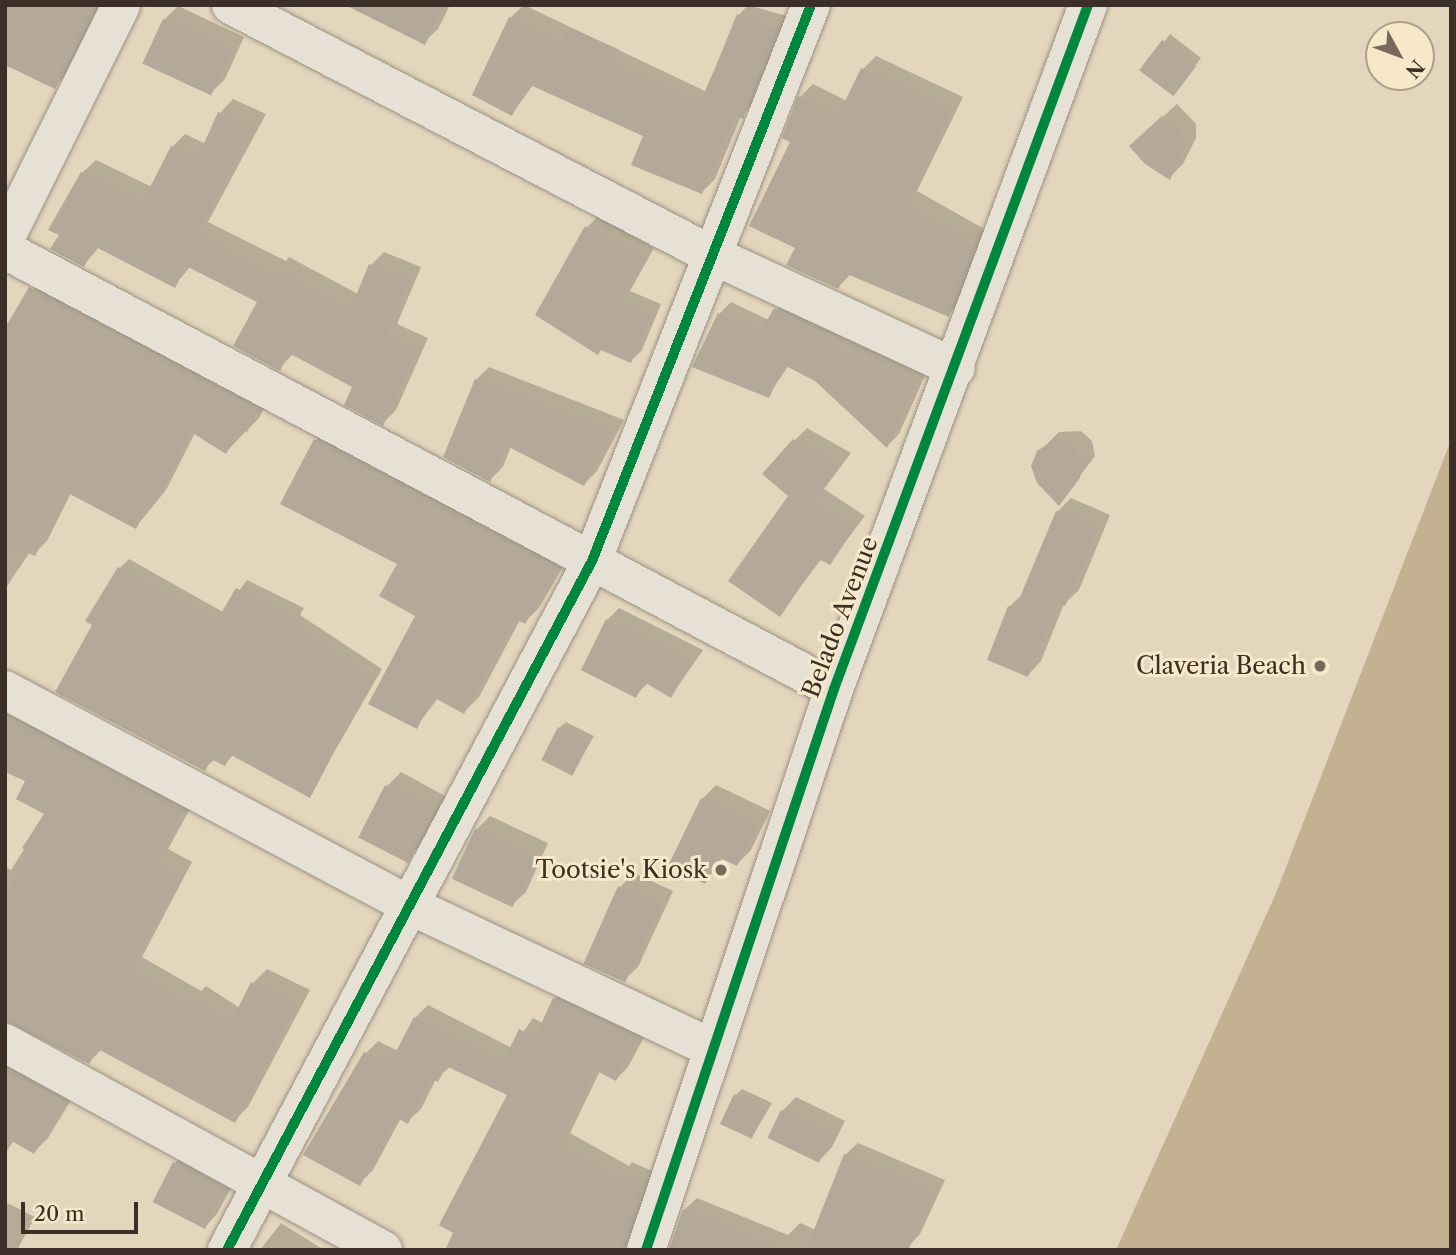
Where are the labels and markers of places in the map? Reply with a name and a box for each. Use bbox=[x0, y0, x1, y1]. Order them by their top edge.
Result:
place label: Claveria Beach bbox=[1136, 652, 1306, 680]
marker: Claveria Beach bbox=[1312, 658, 1328, 674]
place label: Tootsie's Kiosk bbox=[536, 856, 707, 884]
marker: Tootsie's Kiosk bbox=[713, 862, 729, 878]

